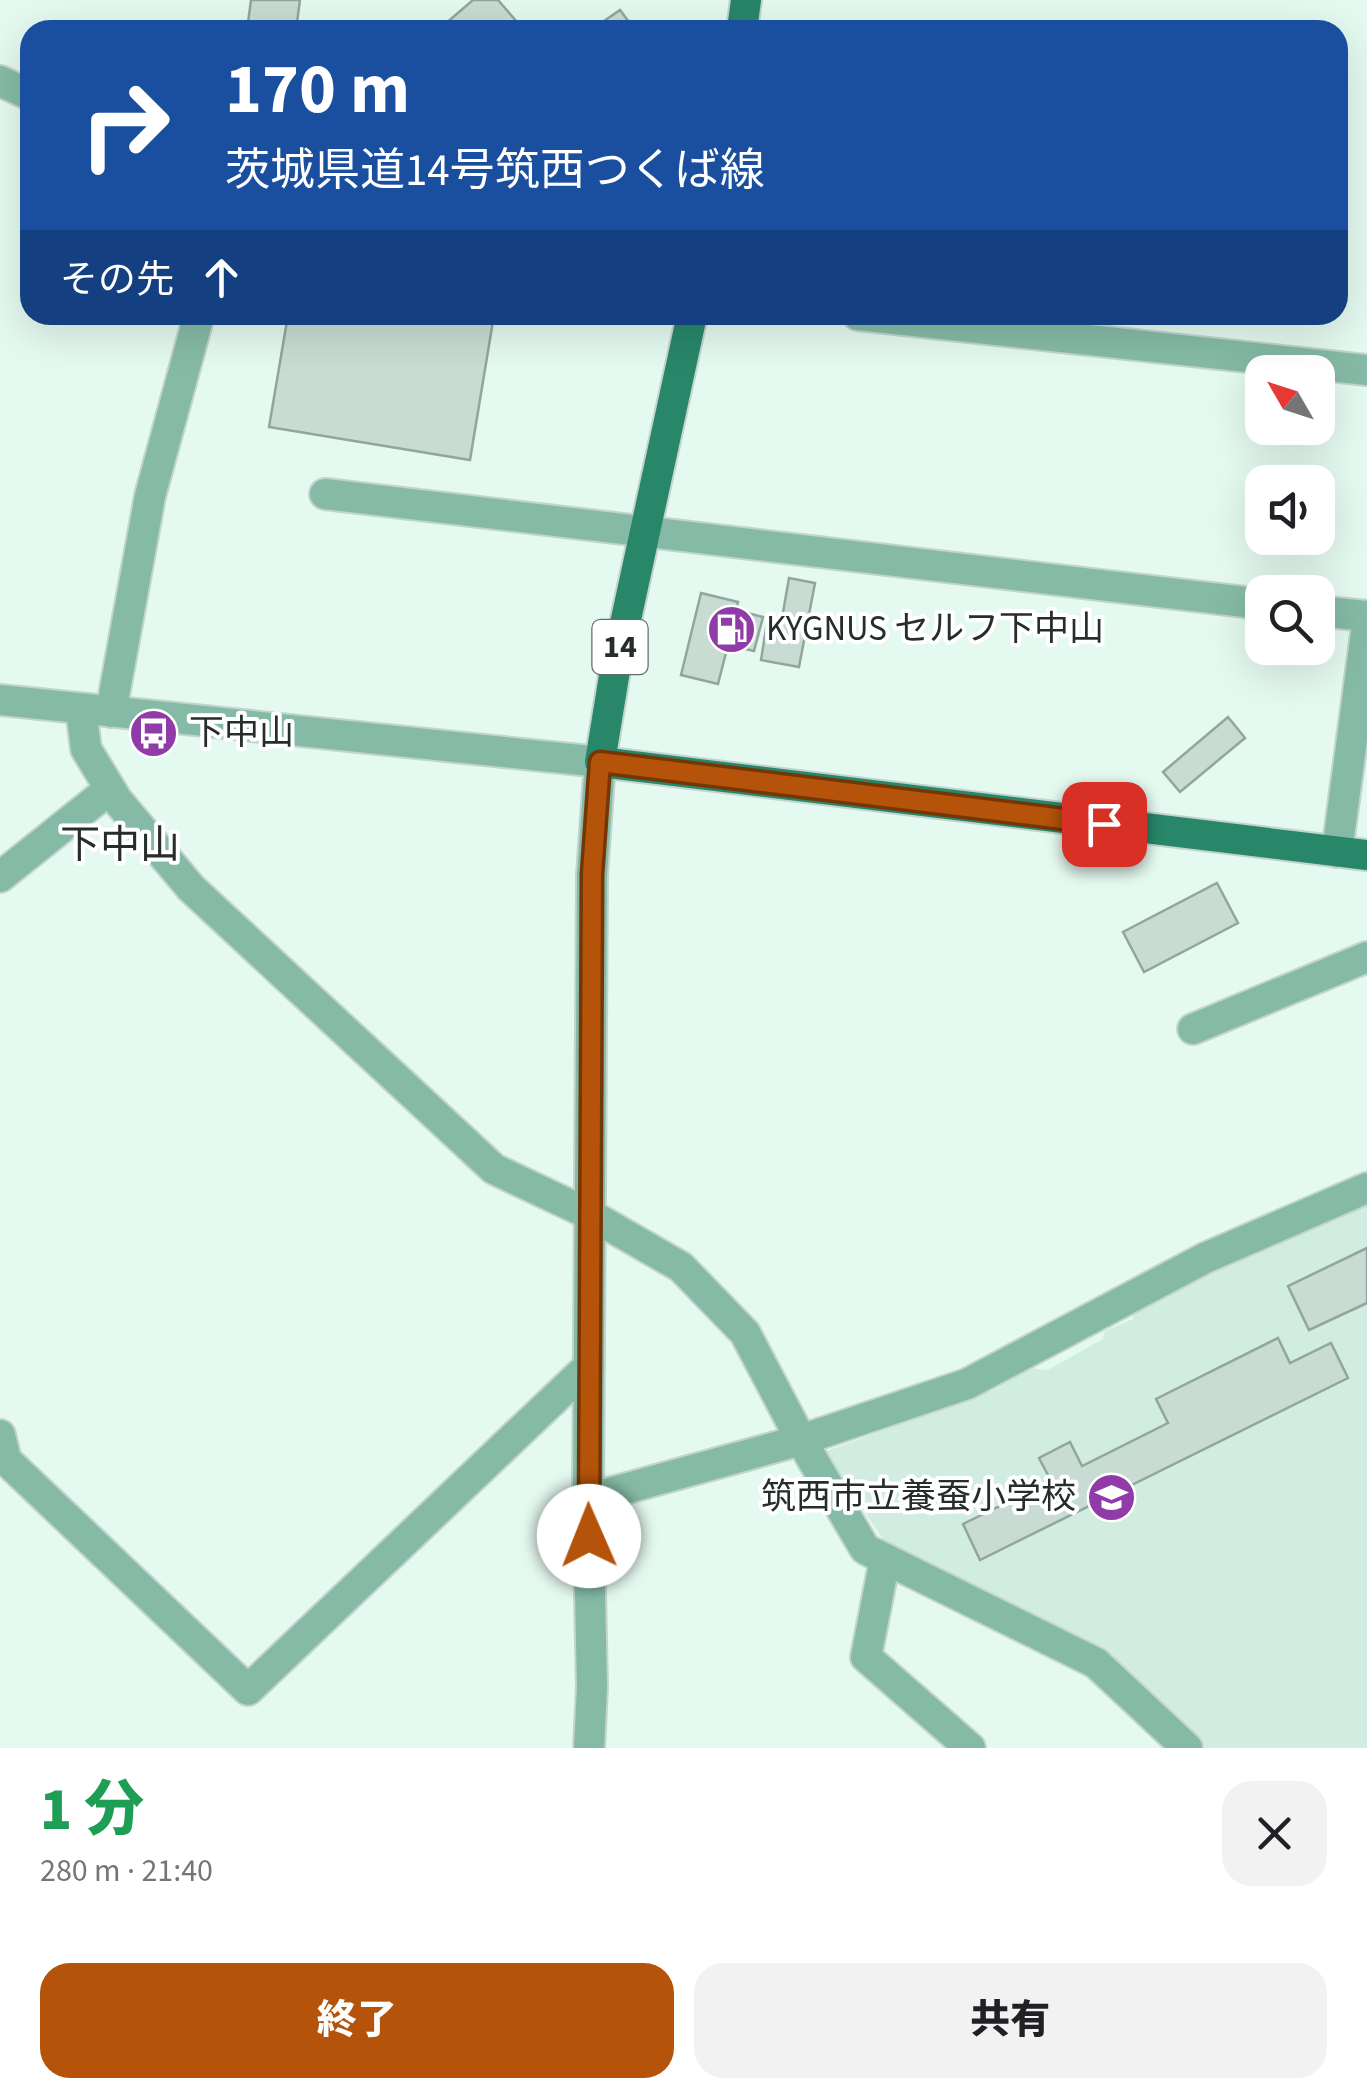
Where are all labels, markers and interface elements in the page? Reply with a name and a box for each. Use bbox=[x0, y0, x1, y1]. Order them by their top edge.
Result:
text: 170 m bbox=[225, 40, 410, 140]
icon: right bbox=[60, 60, 190, 190]
text: 茨城県道14号筑西つくば線 bbox=[225, 139, 765, 203]
icon: ahead bbox=[194, 250, 249, 305]
text: その先 bbox=[60, 253, 174, 307]
north arrow bbox=[1245, 355, 1335, 445]
map controls bbox=[1245, 355, 1335, 665]
button: sound bbox=[1245, 465, 1335, 555]
button: search bbox=[1245, 575, 1335, 665]
fuel station icon: KYGNUS セルフ下中山 bbox=[705, 603, 757, 655]
place label: KYGNUS セルフ下中山 bbox=[766, 604, 1104, 654]
road number: 14 bbox=[592, 620, 648, 674]
bus stop icon: 下中山 bbox=[128, 707, 180, 759]
place label: 下中山 bbox=[189, 708, 294, 758]
pin bbox=[1062, 782, 1147, 867]
icon: arrive bbox=[1077, 797, 1132, 852]
district label: 下中山 bbox=[60, 817, 180, 874]
school or university icon: 筑西市立養蚕小学校 bbox=[1085, 1471, 1137, 1523]
place label: 筑西市立養蚕小学校 bbox=[761, 1472, 1076, 1522]
position arrow bbox=[537, 1484, 641, 1588]
text: 1 分 bbox=[40, 1768, 144, 1853]
button: close bbox=[1222, 1781, 1327, 1886]
text: 280 m · 21:40 bbox=[40, 1848, 213, 1894]
button: 終了 bbox=[40, 1963, 674, 2078]
button: 共有 bbox=[694, 1963, 1327, 2078]

